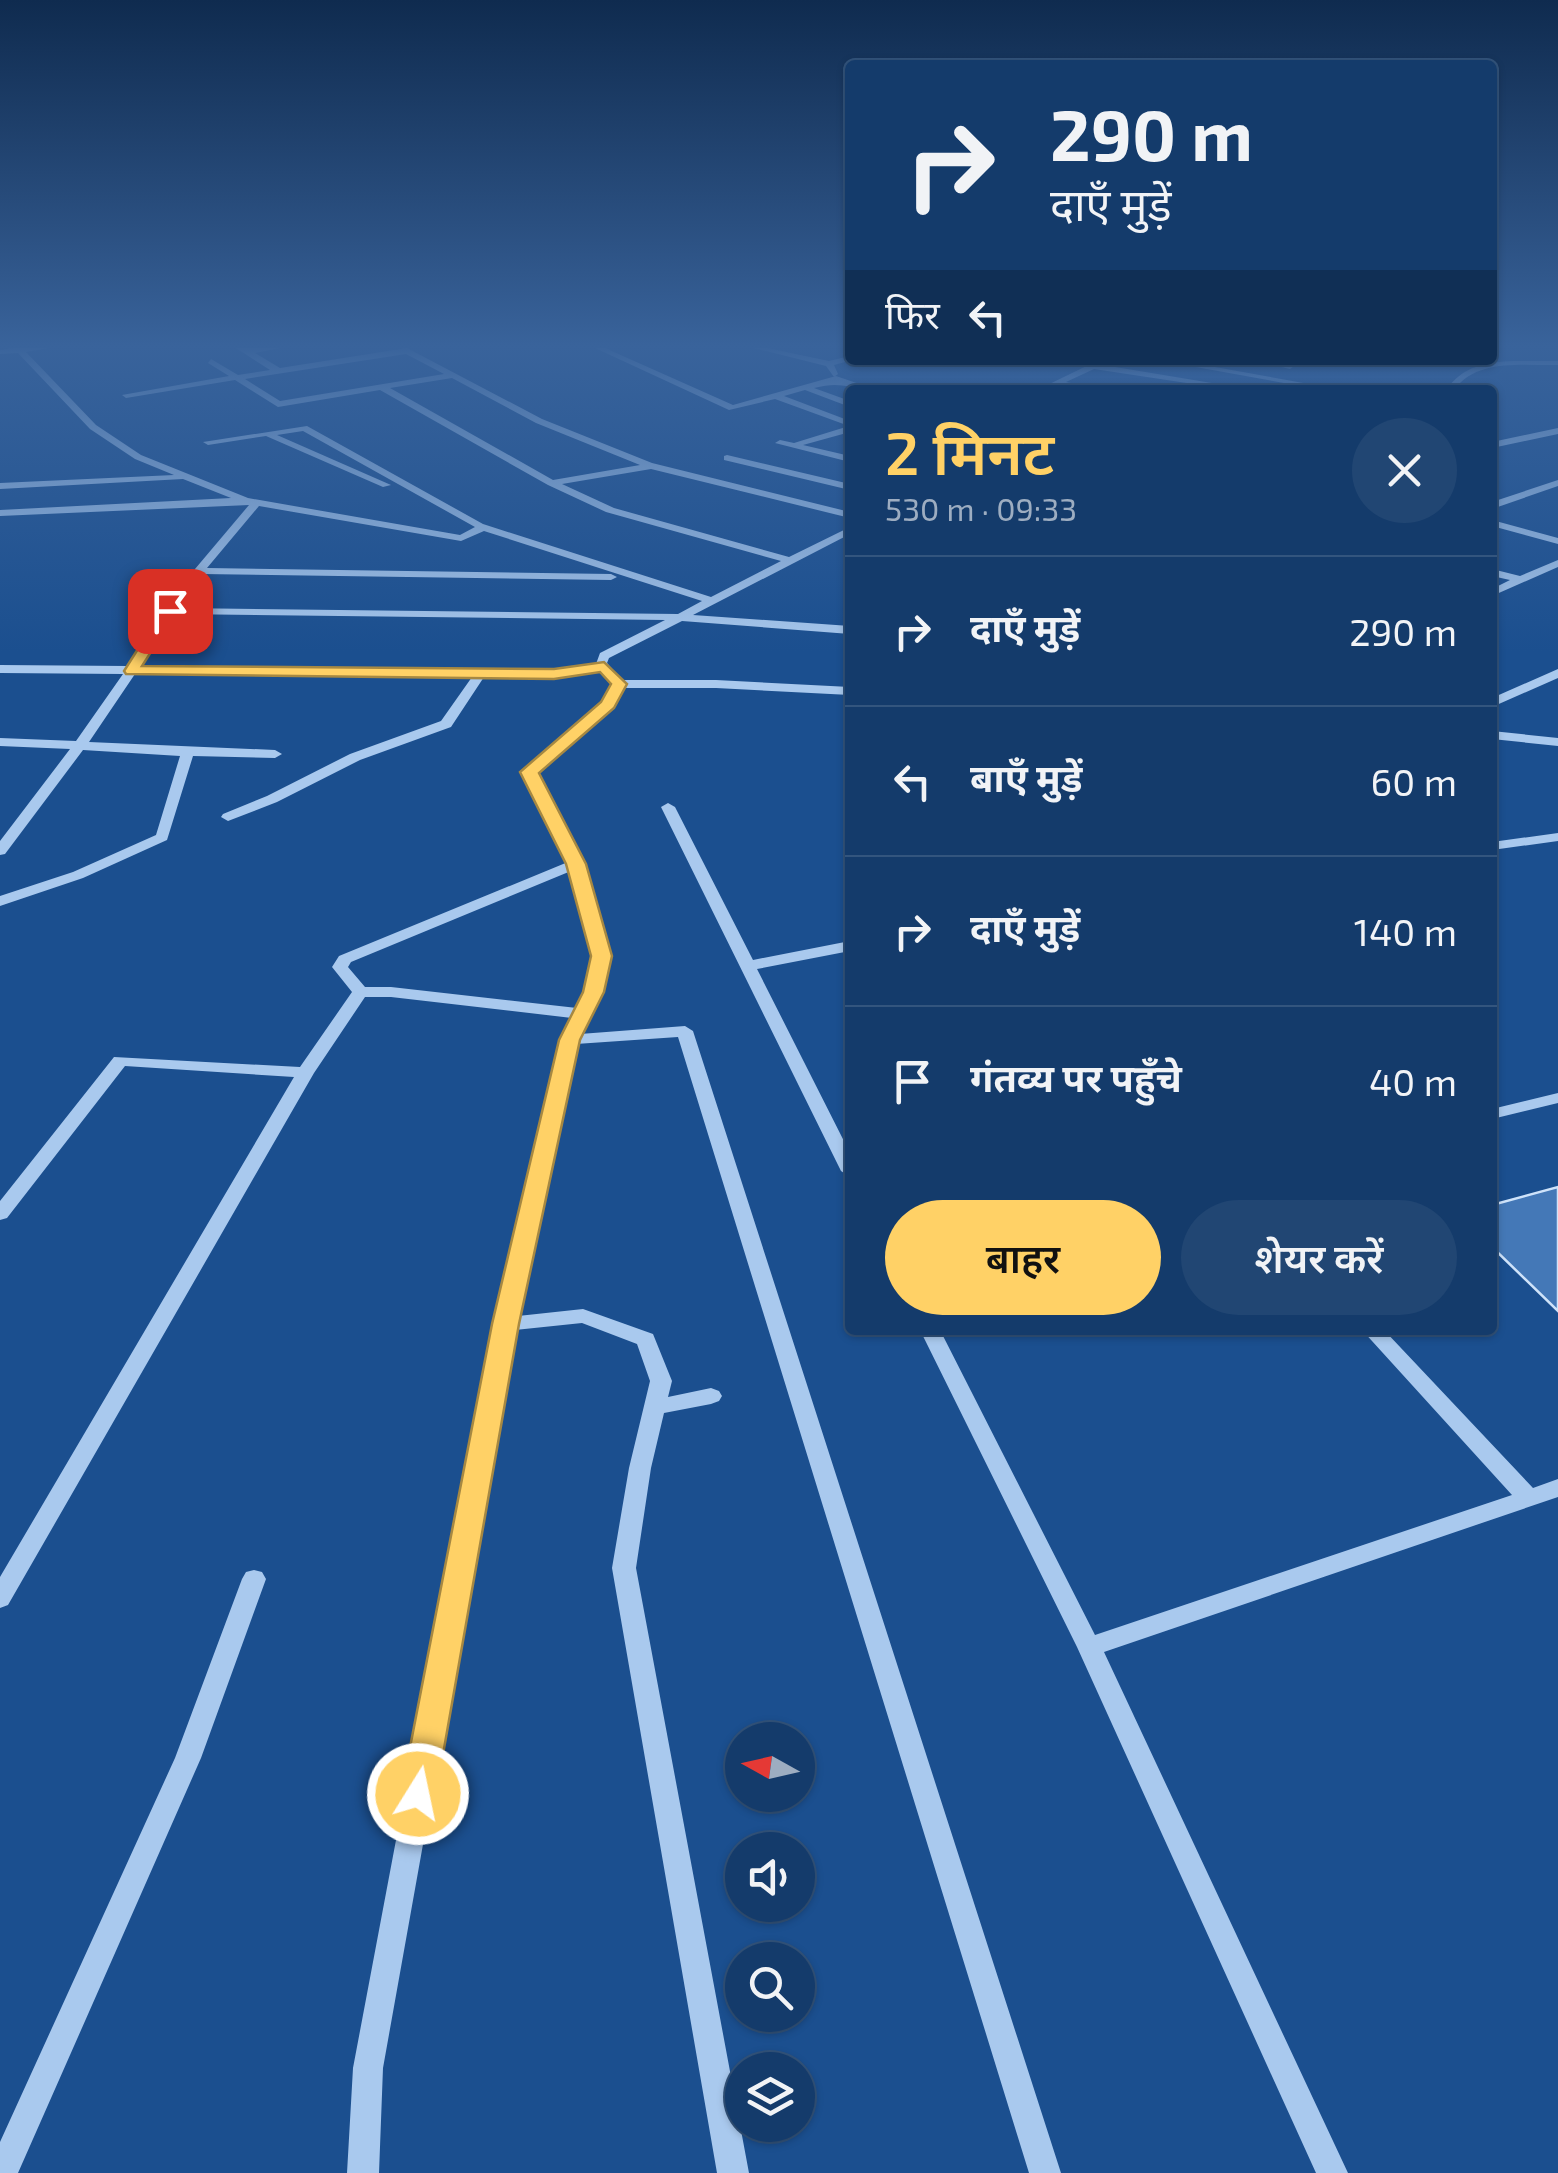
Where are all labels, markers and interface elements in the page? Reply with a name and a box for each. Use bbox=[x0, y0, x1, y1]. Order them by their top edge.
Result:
text: 290 m bbox=[1050, 91, 1253, 175]
icon: right bbox=[885, 100, 1015, 230]
text: दाएँ मुड़ें bbox=[1050, 176, 1171, 230]
icon: left bbox=[960, 290, 1015, 345]
text: फिर bbox=[885, 291, 940, 337]
text: 2 मिनट bbox=[885, 415, 1054, 487]
button: close bbox=[1352, 418, 1457, 523]
text: 530 m · 09:33 bbox=[885, 489, 1077, 527]
pin bbox=[128, 569, 213, 654]
icon: arrive bbox=[143, 584, 198, 639]
icon: right bbox=[885, 604, 940, 659]
text: दाएँ मुड़ें bbox=[970, 604, 1080, 650]
text: 290 m bbox=[1349, 608, 1457, 654]
icon: left bbox=[885, 754, 940, 809]
text: बाएँ मुड़ें bbox=[970, 754, 1082, 800]
text: 60 m bbox=[1371, 758, 1457, 804]
icon: right bbox=[885, 904, 940, 959]
text: दाएँ मुड़ें bbox=[970, 904, 1080, 950]
text: 140 m bbox=[1354, 908, 1457, 954]
icon: arrive bbox=[885, 1054, 940, 1109]
text: गंतव्य पर पहुँचे bbox=[970, 1054, 1182, 1100]
text: 40 m bbox=[1369, 1058, 1457, 1104]
button: बाहर bbox=[885, 1200, 1161, 1315]
button: शेयर करें bbox=[1181, 1200, 1457, 1315]
north arrow bbox=[725, 1722, 815, 1812]
map controls bbox=[725, 1722, 815, 2142]
position arrow bbox=[366, 1742, 470, 1846]
button: sound bbox=[725, 1832, 815, 1922]
button: search bbox=[725, 1942, 815, 2032]
button: layers bbox=[725, 2052, 815, 2142]

